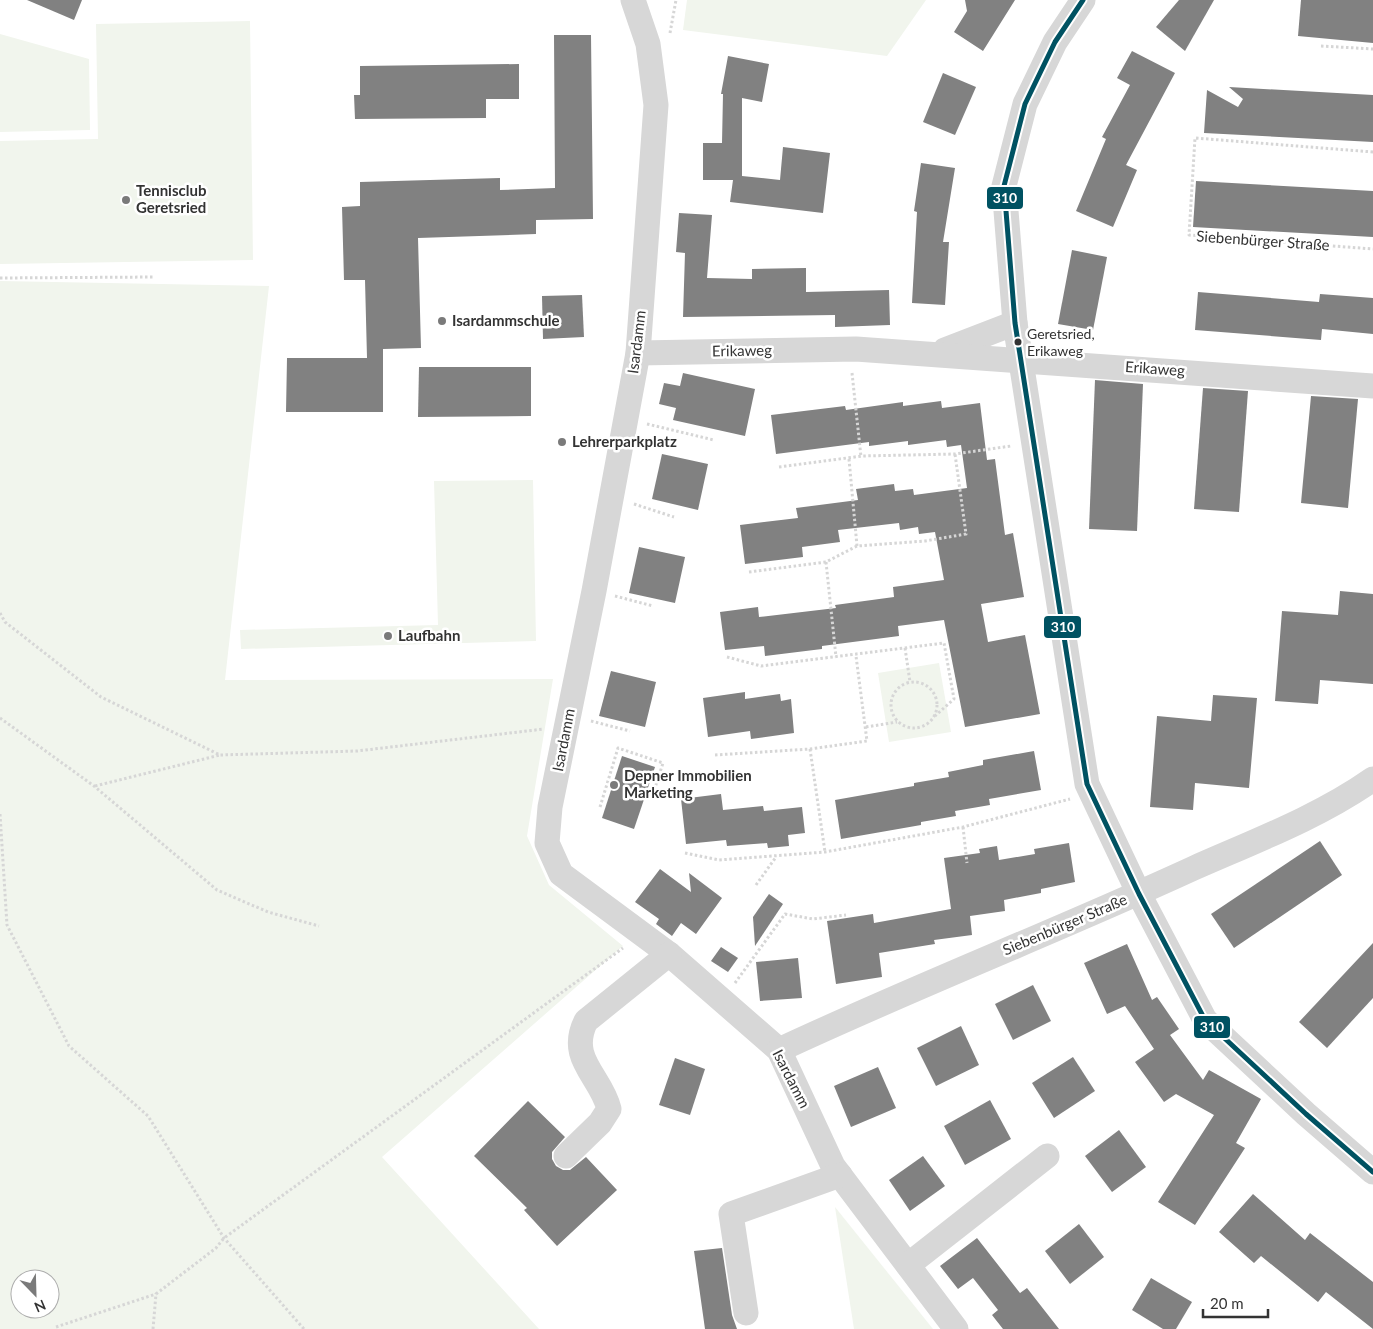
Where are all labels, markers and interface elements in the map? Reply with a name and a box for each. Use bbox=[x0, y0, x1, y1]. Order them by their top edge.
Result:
place label: Tennisclub Geretsried bbox=[136, 181, 206, 216]
line badge: 310 bbox=[986, 186, 1024, 210]
text: 310 bbox=[993, 189, 1017, 206]
marker: Tennisclub Geretsried bbox=[120, 194, 132, 206]
street label: Siebenbürger Straße bbox=[1196, 226, 1330, 254]
street label: Isardamm bbox=[623, 309, 649, 375]
place label: Isardammschule bbox=[452, 311, 560, 329]
marker: Isardammschule bbox=[436, 315, 448, 327]
place label: Geretsried, Erikaweg bbox=[1027, 325, 1095, 359]
marker: Geretsried, Erikaweg bbox=[1013, 337, 1023, 347]
street label: Erikaweg bbox=[712, 340, 772, 360]
street label: Erikaweg bbox=[1125, 357, 1186, 379]
place label: Lehrerparkplatz bbox=[572, 432, 677, 450]
marker: Lehrerparkplatz bbox=[556, 436, 568, 448]
line badge: 310 bbox=[1043, 615, 1082, 639]
text: 310 bbox=[1051, 618, 1075, 635]
place label: Laufbahn bbox=[398, 626, 460, 644]
marker: Laufbahn bbox=[382, 630, 394, 642]
street label: Isardamm bbox=[548, 707, 578, 773]
place label: Depner Immobilien Marketing bbox=[624, 766, 752, 801]
marker: Depner Immobilien Marketing bbox=[608, 779, 620, 791]
street label: Siebenbürger Straße bbox=[1000, 890, 1130, 958]
line badge: 310 bbox=[1193, 1015, 1231, 1039]
text: 310 bbox=[1200, 1018, 1224, 1035]
street label: Isardamm bbox=[769, 1046, 814, 1111]
north arrow bbox=[10, 1269, 60, 1319]
scale bar bbox=[1203, 1286, 1268, 1318]
text: 20 m bbox=[1210, 1294, 1244, 1312]
text: N bbox=[32, 1296, 49, 1316]

